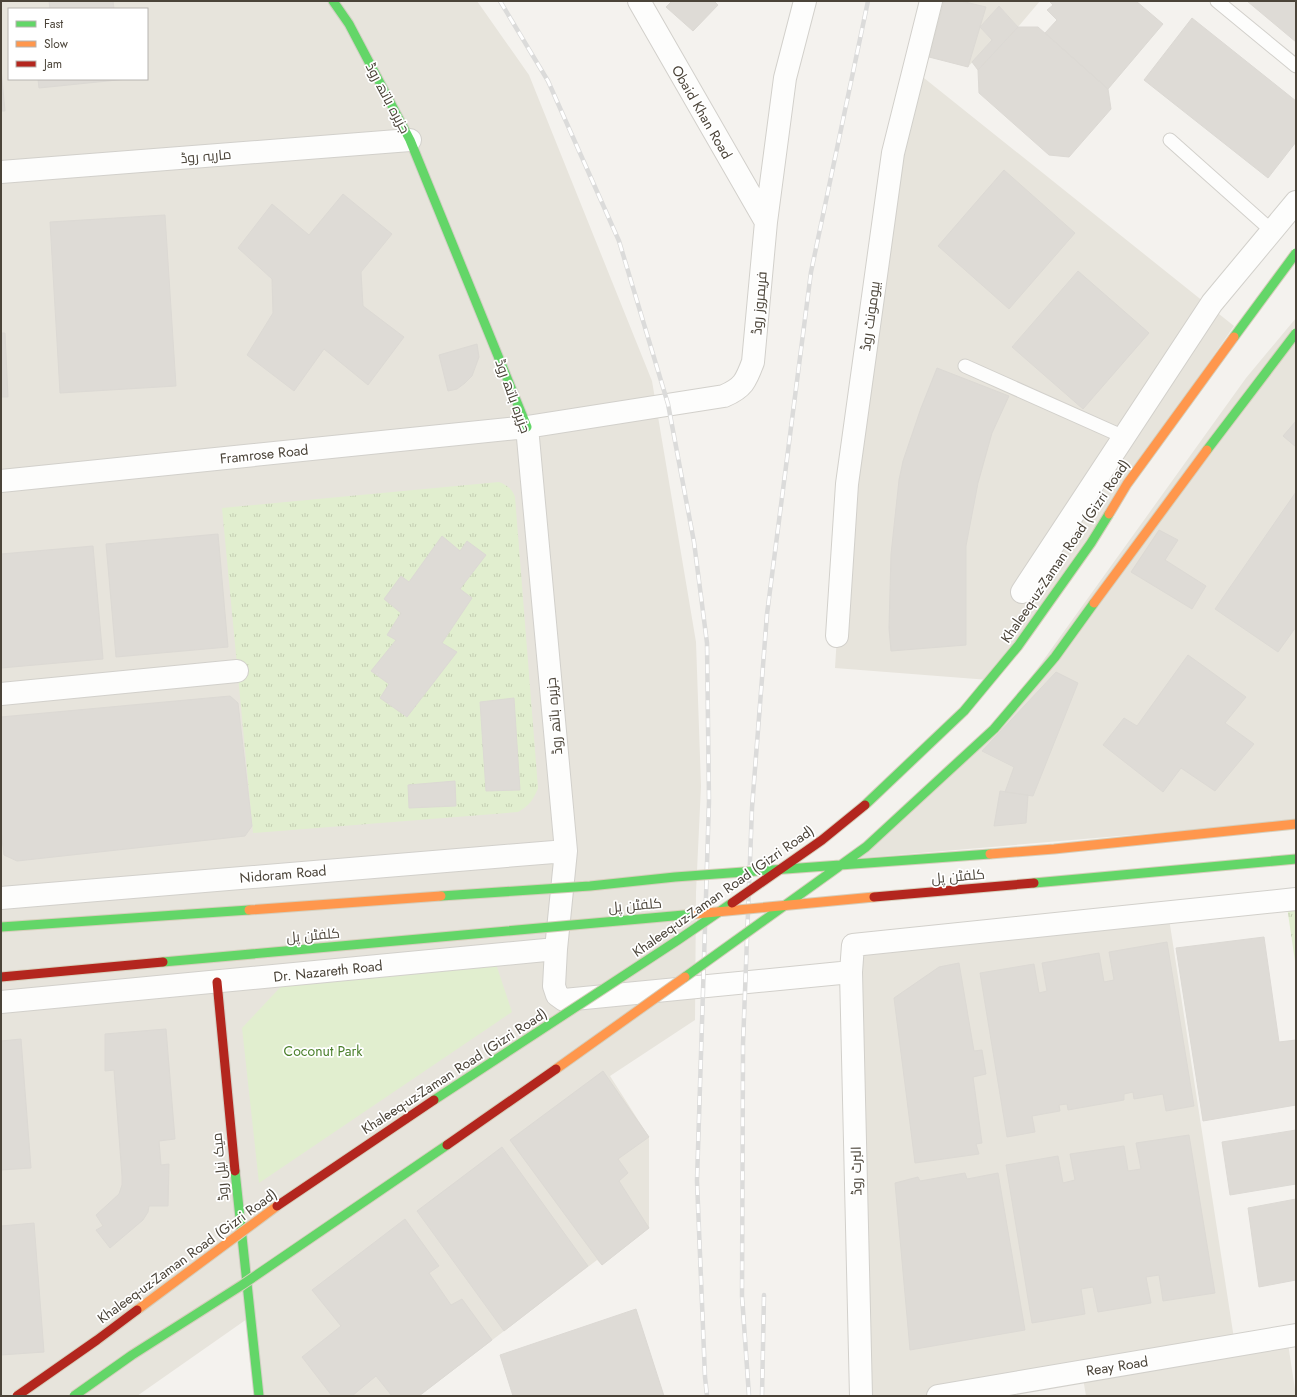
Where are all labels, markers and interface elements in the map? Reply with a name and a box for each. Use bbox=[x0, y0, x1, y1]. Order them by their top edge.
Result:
legend bbox=[8, 8, 148, 80]
text: Fast bbox=[44, 15, 63, 33]
text: Slow bbox=[44, 35, 69, 53]
text: Jam bbox=[42, 55, 62, 73]
street label: جزیرہ باتھ روڈ bbox=[361, 59, 415, 137]
street label: Obaid Khan Road bbox=[667, 61, 737, 163]
street label: ماریہ روڈ bbox=[180, 144, 232, 168]
street label: فریمروز روڈ bbox=[746, 270, 772, 336]
street label: بیومونٹ روڈ bbox=[855, 280, 885, 352]
street label: جزیرہ باتھ روڈ bbox=[490, 356, 536, 436]
street label: Framrose Road bbox=[219, 439, 309, 469]
street label: Khaleeq-uz-Zaman Road (Gizri Road) bbox=[996, 455, 1134, 647]
street label: جزیرہ باتھ روڈ bbox=[541, 676, 567, 756]
street label: Khaleeq-uz-Zaman Road (Gizri Road) bbox=[628, 820, 818, 962]
street label: Nidoram Road bbox=[239, 860, 327, 888]
street label: کلفٹن پل bbox=[930, 864, 986, 888]
street label: کلفٹن پل bbox=[607, 893, 663, 917]
street label: کلفٹن پل bbox=[285, 923, 341, 947]
street label: Dr. Nazareth Road bbox=[272, 955, 384, 987]
street label: Khaleeq-uz-Zaman Road (Gizri Road) bbox=[357, 1003, 551, 1139]
park label: Coconut Park bbox=[284, 1041, 363, 1061]
street label: میک نیل روڈ bbox=[206, 1132, 234, 1202]
street label: البرٹ روڈ bbox=[846, 1146, 866, 1196]
street label: Khaleeq-uz-Zaman Road (Gizri Road) bbox=[93, 1184, 281, 1328]
street label: Reay Road bbox=[1085, 1351, 1149, 1381]

